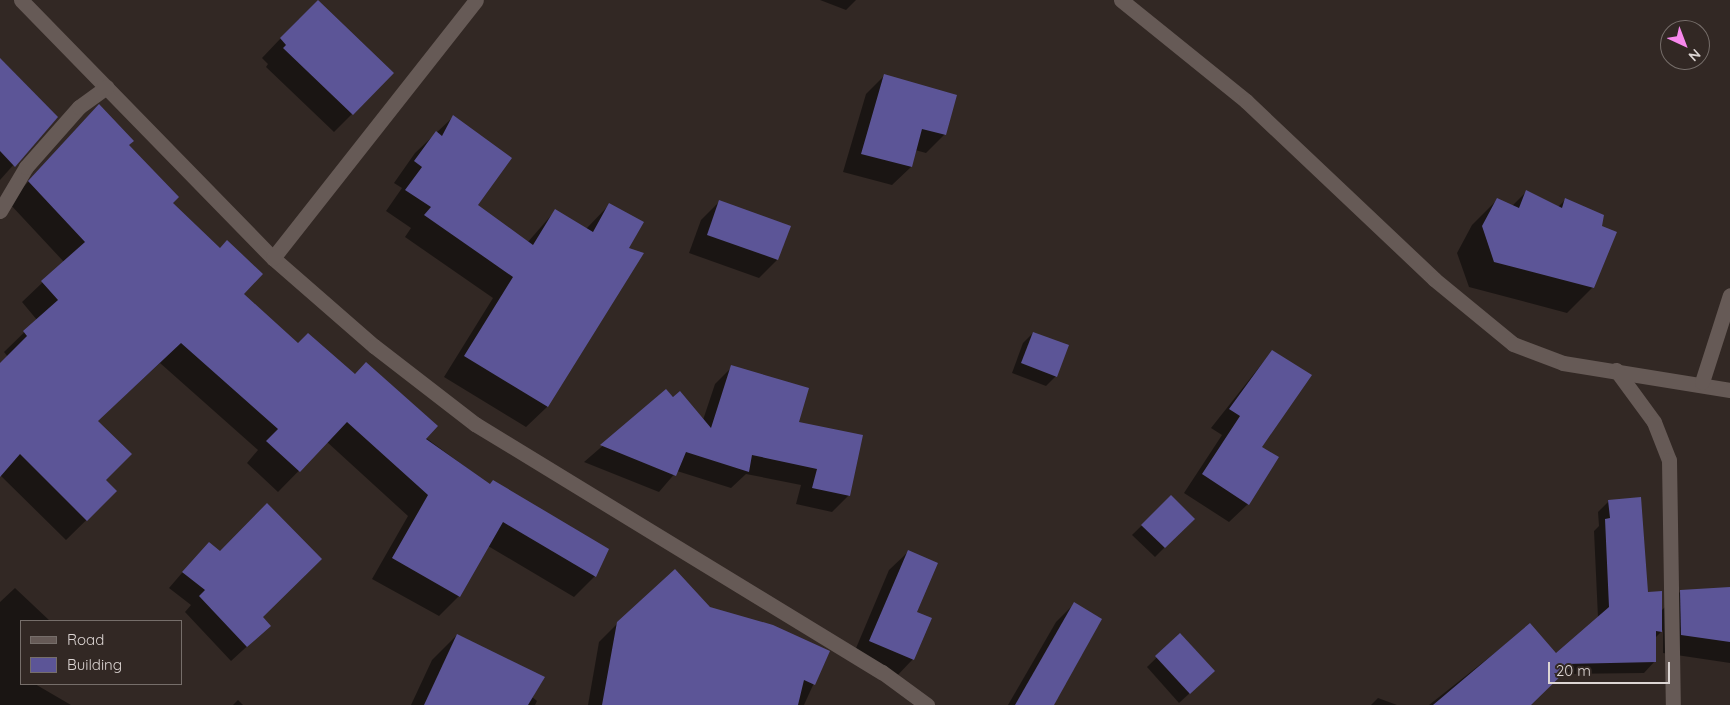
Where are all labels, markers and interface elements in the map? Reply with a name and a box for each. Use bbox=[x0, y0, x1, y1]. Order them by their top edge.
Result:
north arrow bbox=[1660, 20, 1710, 70]
text: N bbox=[1685, 45, 1704, 65]
legend bbox=[20, 620, 182, 685]
text: Road bbox=[67, 630, 104, 649]
scale bar bbox=[1550, 652, 1672, 684]
text: Building bbox=[67, 655, 122, 674]
text: 20 m bbox=[1556, 661, 1591, 680]

